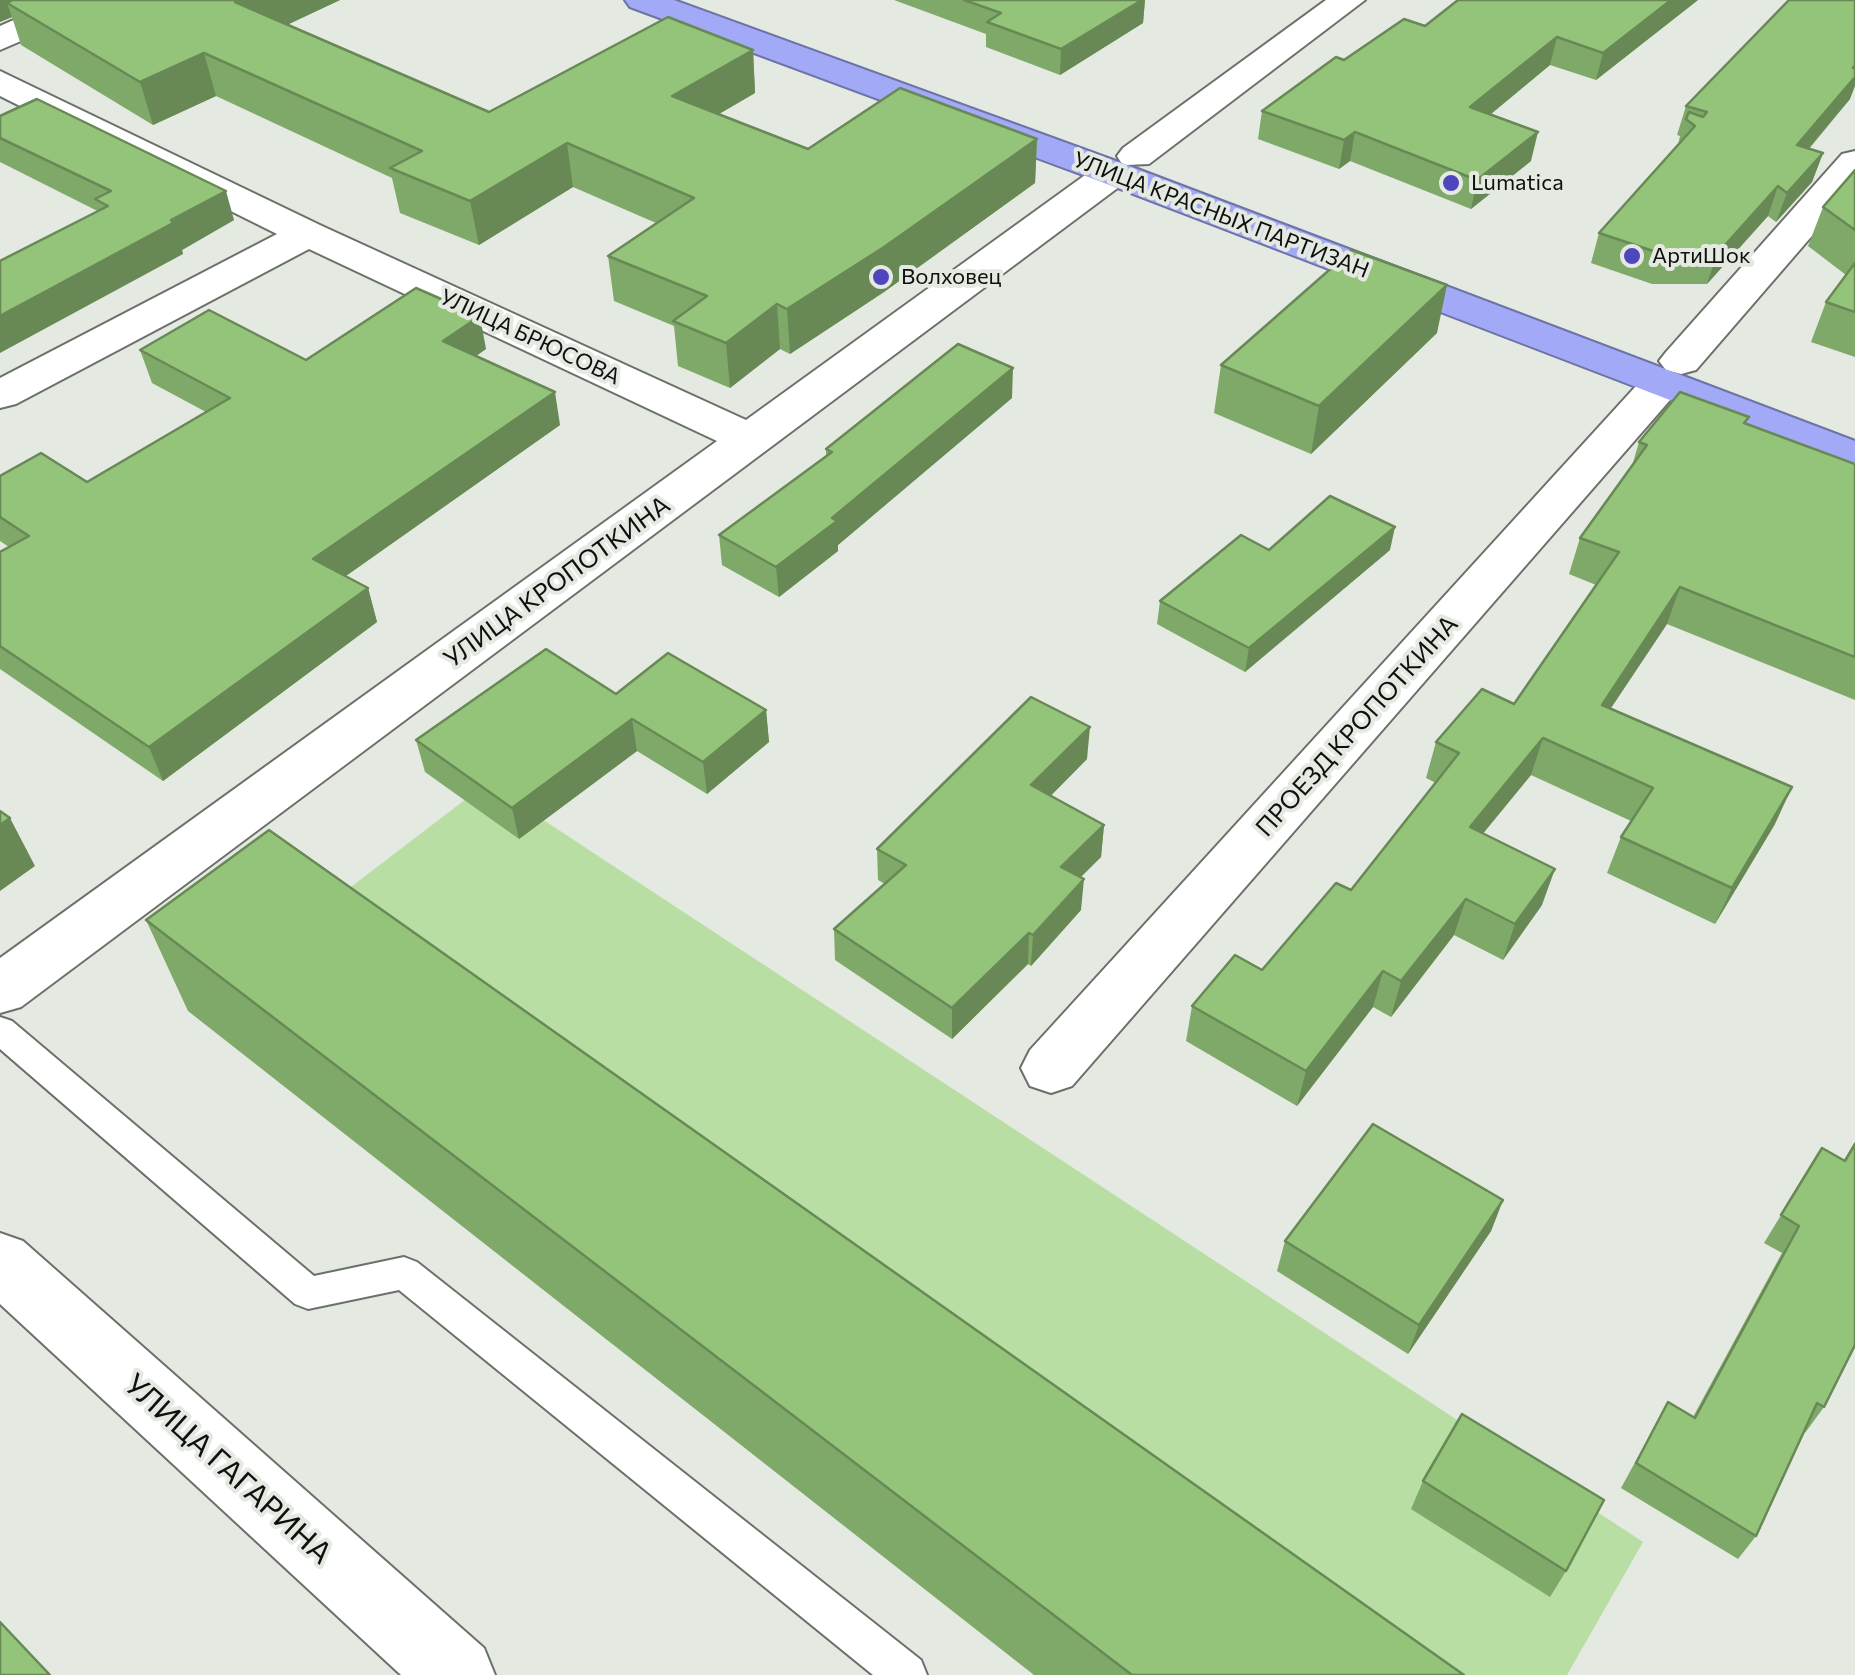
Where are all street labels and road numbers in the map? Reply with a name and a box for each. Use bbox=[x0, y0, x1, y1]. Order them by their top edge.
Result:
street label: УЛИЦА КРАСНЫХ ПАРТИЗАН bbox=[1069, 146, 1373, 284]
street label: УЛИЦА БРЮСОВА bbox=[436, 284, 624, 390]
street label: УЛИЦА КРОПОТКИНА bbox=[438, 490, 676, 674]
street label: ПРОЕЗД КРОПОТКИНА bbox=[1250, 609, 1464, 843]
street label: УЛИЦА ГАГАРИНА bbox=[117, 1366, 339, 1572]

